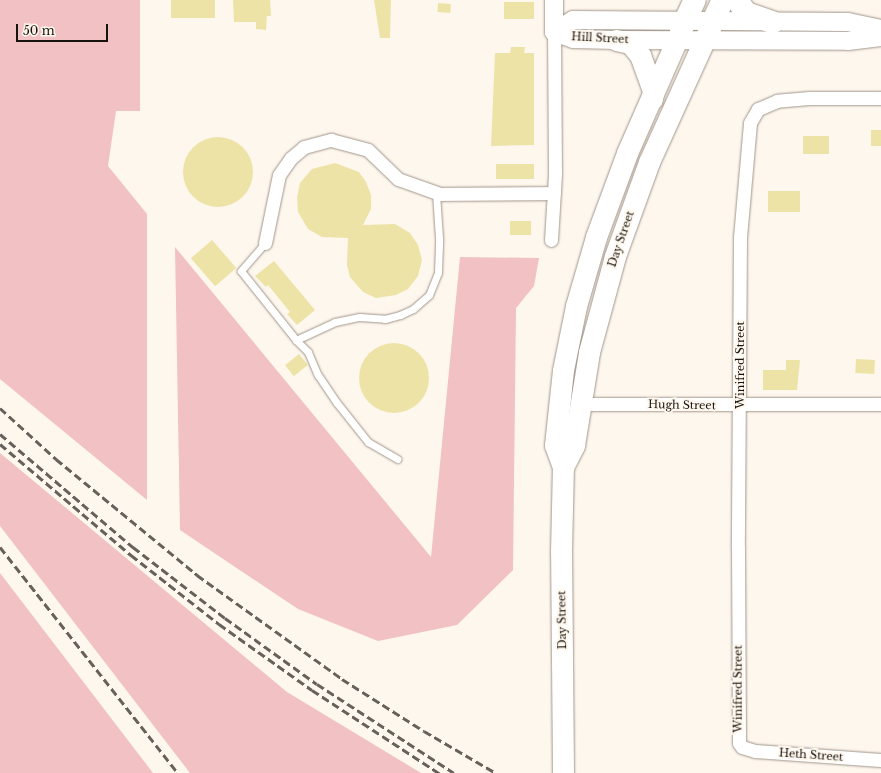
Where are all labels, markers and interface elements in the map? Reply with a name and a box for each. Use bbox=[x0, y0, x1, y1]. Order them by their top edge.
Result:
scale bar bbox=[18, 16, 110, 42]
text: 50 m bbox=[23, 23, 55, 38]
street label: Hill Street bbox=[571, 30, 629, 46]
street label: Day Street bbox=[605, 209, 637, 269]
street label: Winifred Street bbox=[733, 321, 747, 409]
street label: Hugh Street bbox=[648, 398, 716, 412]
street label: Day Street bbox=[555, 590, 569, 650]
street label: Winifred Street bbox=[731, 645, 745, 733]
street label: Heth Street bbox=[779, 746, 843, 764]

